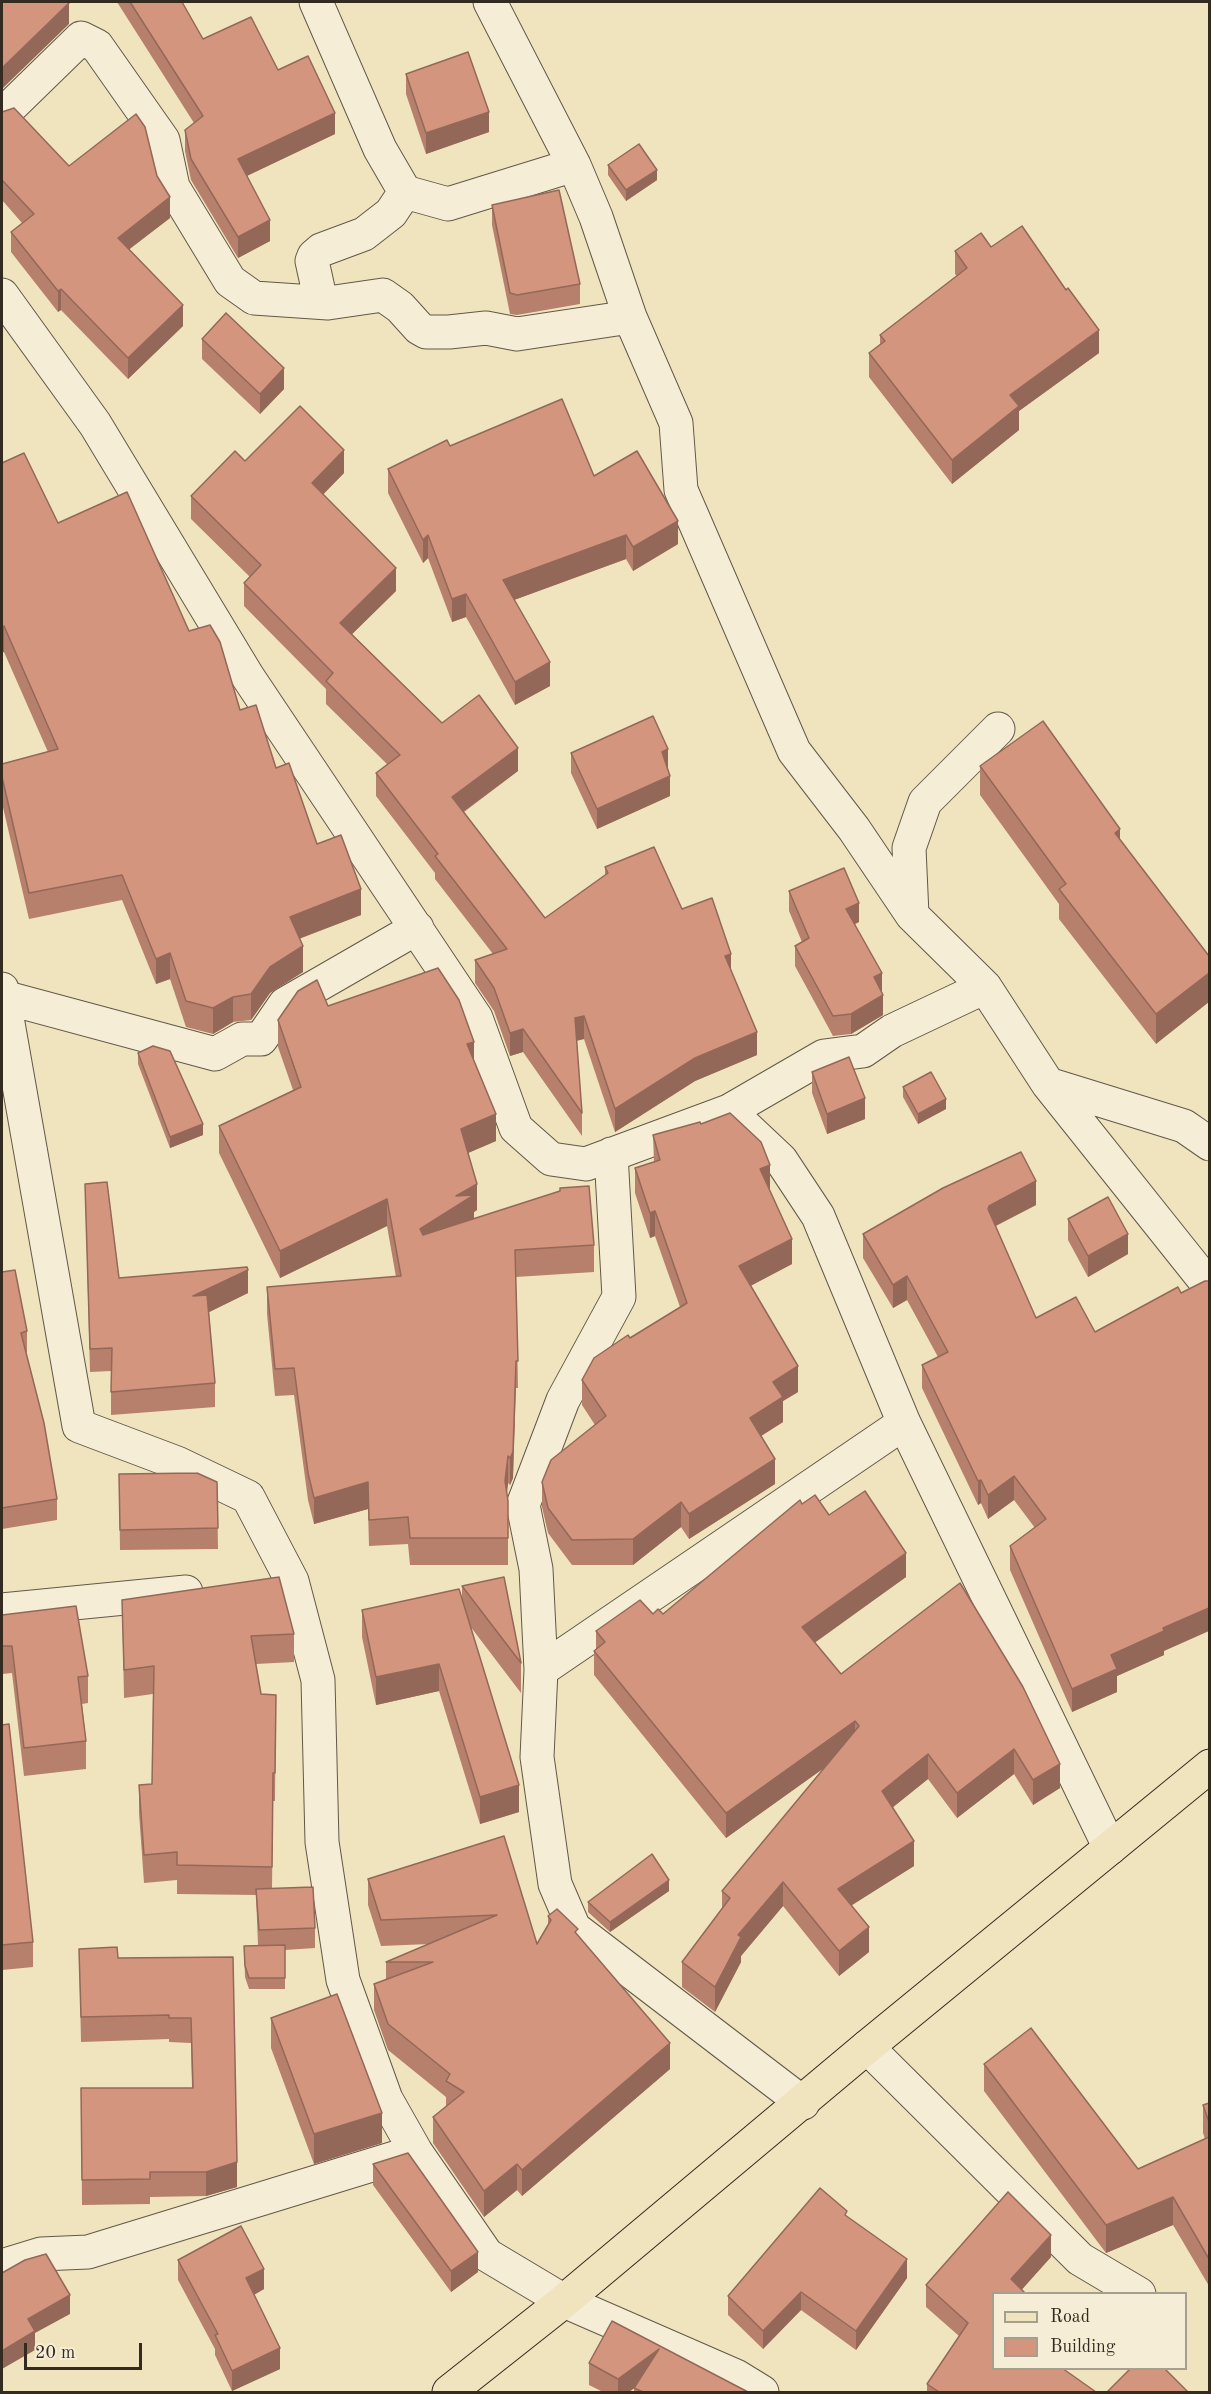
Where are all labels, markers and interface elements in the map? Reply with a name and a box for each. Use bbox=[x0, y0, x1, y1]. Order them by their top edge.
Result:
legend bbox=[992, 2292, 1187, 2370]
text: Road bbox=[1050, 2308, 1090, 2326]
scale bar bbox=[27, 2331, 146, 2369]
text: Building bbox=[1050, 2338, 1115, 2356]
text: 20 m bbox=[35, 2344, 75, 2362]

